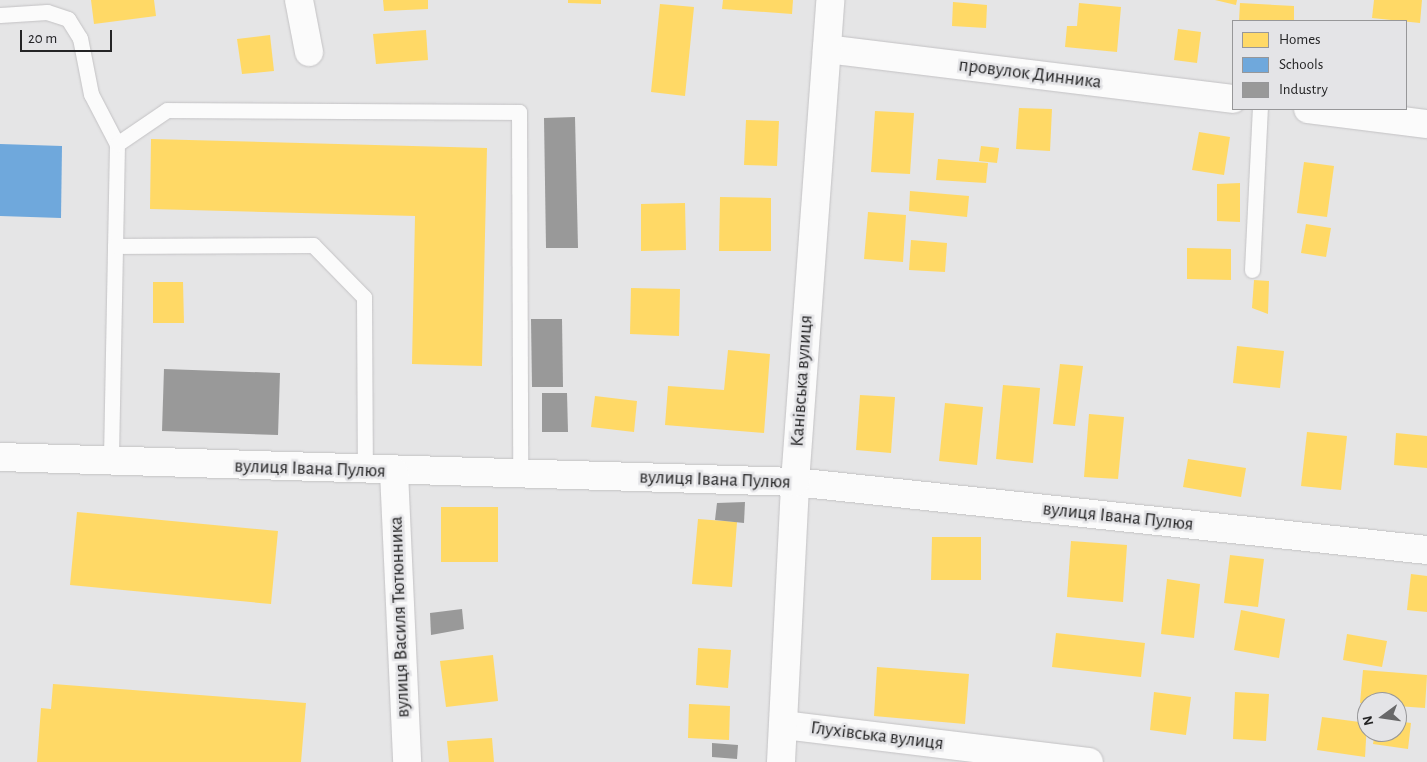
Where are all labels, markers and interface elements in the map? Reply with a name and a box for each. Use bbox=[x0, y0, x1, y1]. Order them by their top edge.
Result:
scale bar bbox=[22, 20, 115, 52]
legend bbox=[1232, 20, 1407, 110]
text: 20 m bbox=[28, 31, 57, 46]
text: Homes bbox=[1279, 32, 1321, 47]
street label: провулок Динника bbox=[957, 54, 1103, 94]
text: Schools bbox=[1279, 57, 1323, 72]
text: Industry bbox=[1279, 82, 1328, 97]
street label: Канівська вулиця bbox=[786, 314, 818, 448]
street label: вулиця Івана Пулюя bbox=[234, 455, 386, 483]
street label: вулиця Івана Пулюя bbox=[639, 466, 791, 494]
street label: вулиця Івана Пулюя bbox=[1042, 498, 1194, 536]
street label: вулиця Василя Тютюнника bbox=[385, 516, 415, 718]
north arrow bbox=[1357, 692, 1407, 742]
text: N bbox=[1360, 714, 1376, 727]
street label: Глухівська вулиця bbox=[809, 717, 945, 755]

